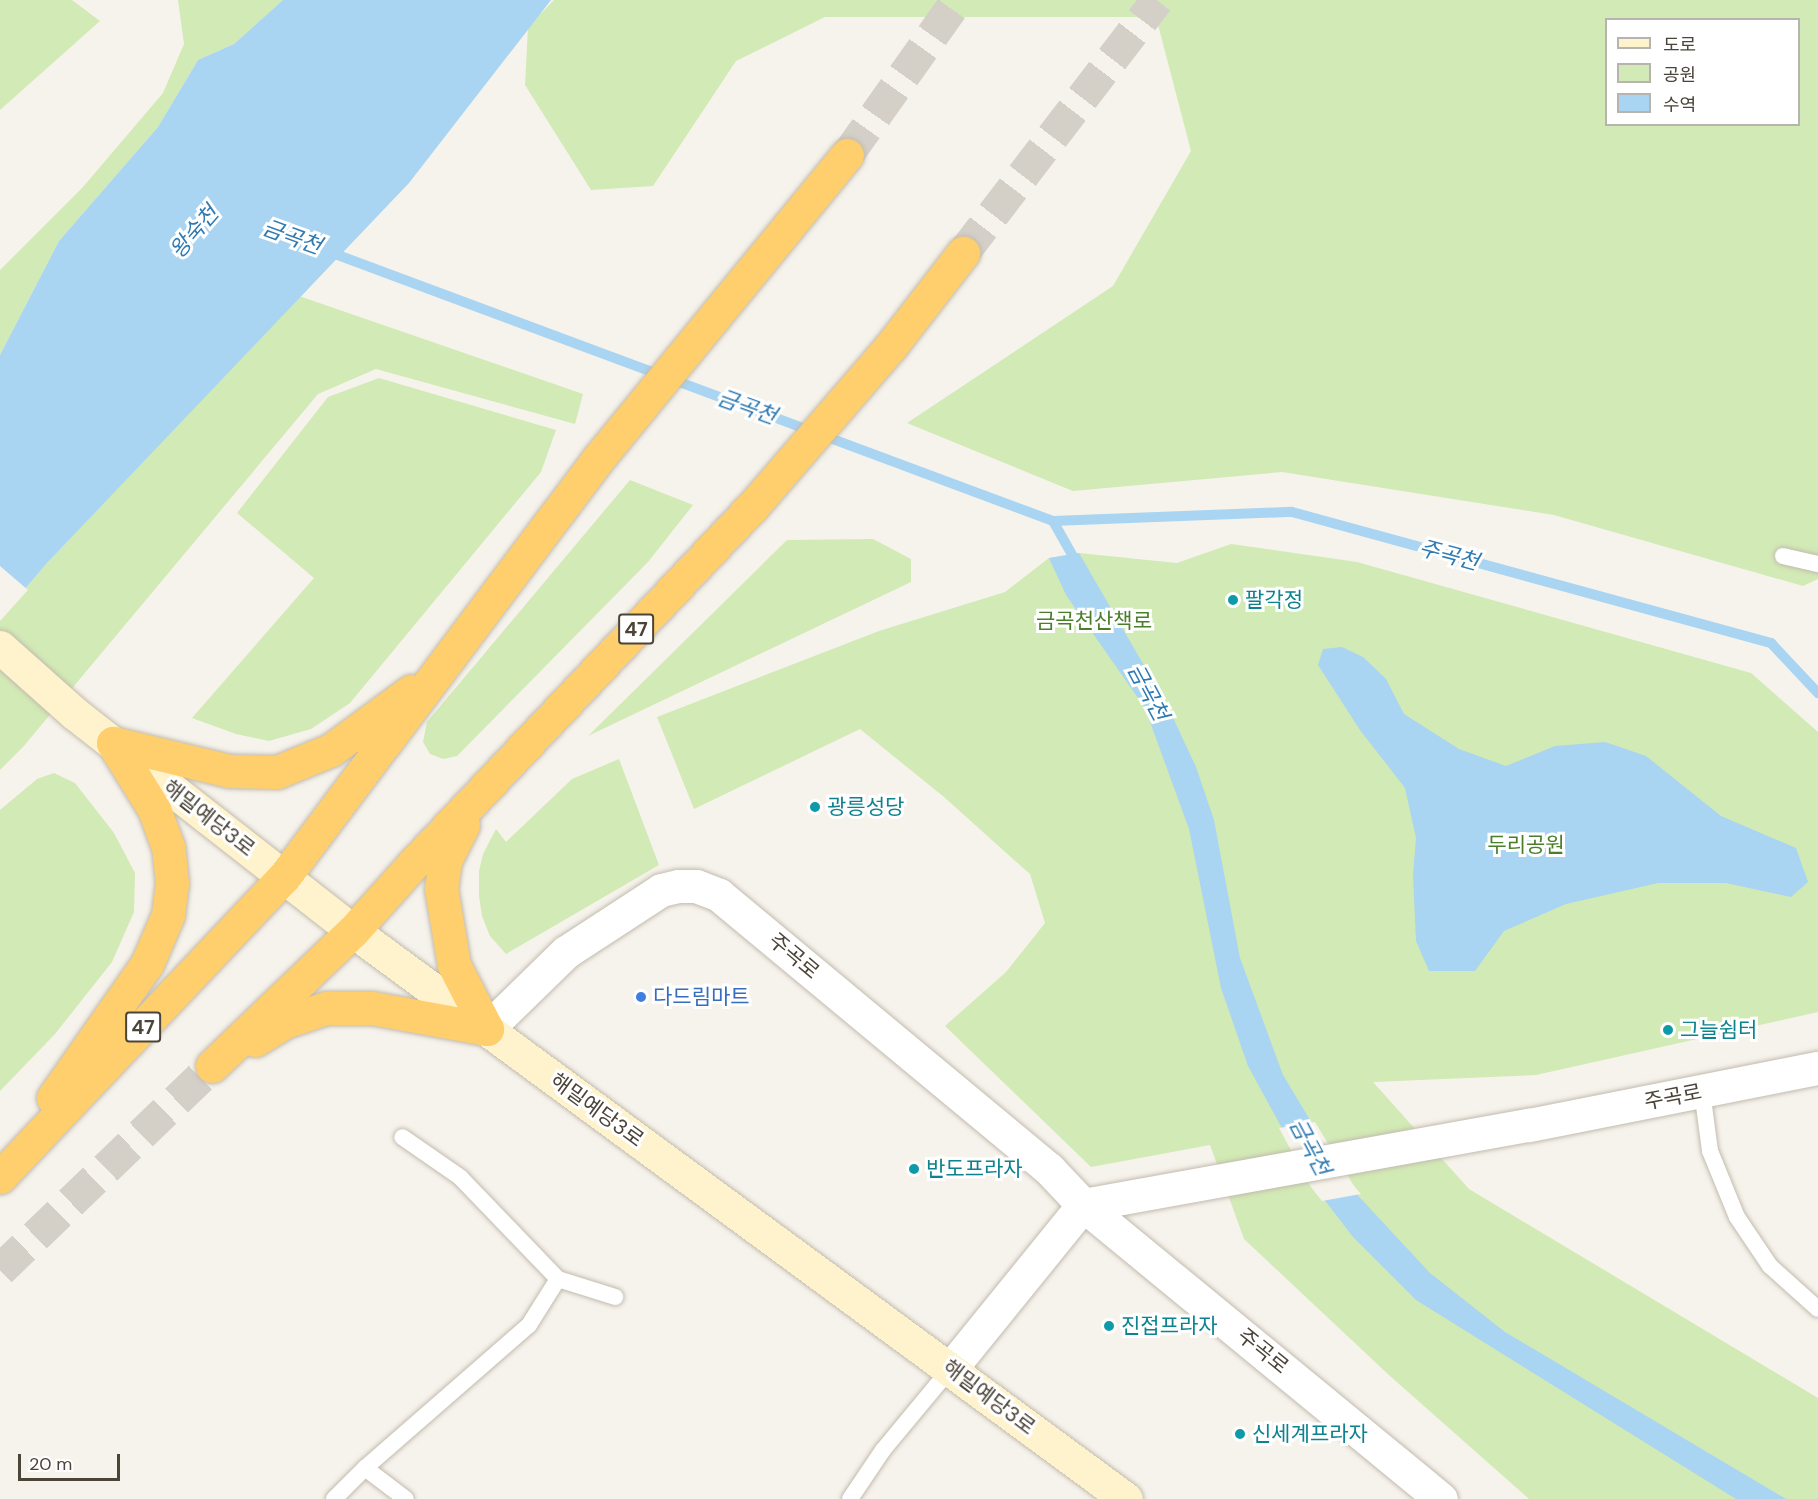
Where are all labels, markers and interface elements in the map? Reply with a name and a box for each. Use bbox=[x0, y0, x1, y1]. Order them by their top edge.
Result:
legend bbox=[1605, 18, 1800, 126]
text: 도로 bbox=[1663, 33, 1696, 57]
text: 공원 bbox=[1663, 63, 1696, 87]
text: 수역 bbox=[1663, 93, 1696, 117]
water label: 왕숙천 bbox=[164, 200, 224, 264]
water label: 금곡천 bbox=[259, 214, 325, 260]
water label: 금곡천 bbox=[714, 384, 780, 430]
water label: 주곡천 bbox=[1416, 534, 1482, 576]
place label: 팔각정 bbox=[1245, 587, 1303, 613]
marker: 팔각정 bbox=[1226, 593, 1240, 607]
park label: 금곡천산책로 bbox=[1036, 608, 1152, 634]
road number: 47 bbox=[618, 612, 654, 646]
water label: 금곡천 bbox=[1122, 659, 1174, 725]
street label: 해밀예당3로 bbox=[158, 775, 260, 861]
place label: 광릉성당 bbox=[827, 794, 904, 820]
marker: 광릉성당 bbox=[808, 800, 822, 814]
park label: 두리공원 bbox=[1487, 832, 1565, 858]
street label: 주곡로 bbox=[764, 928, 824, 984]
place label: 다드림마트 bbox=[653, 984, 750, 1010]
marker: 다드림마트 bbox=[634, 990, 648, 1004]
road number: 47 bbox=[125, 1010, 161, 1044]
place label: 그늘쉼터 bbox=[1680, 1017, 1757, 1043]
marker: 그늘쉼터 bbox=[1661, 1023, 1675, 1037]
street label: 해밀예당3로 bbox=[545, 1068, 649, 1152]
street label: 주곡로 bbox=[1642, 1079, 1704, 1115]
water label: 금곡천 bbox=[1284, 1114, 1336, 1180]
place label: 반도프라자 bbox=[926, 1156, 1023, 1182]
marker: 반도프라자 bbox=[907, 1162, 921, 1176]
place label: 진접프라자 bbox=[1121, 1313, 1218, 1339]
marker: 진접프라자 bbox=[1102, 1319, 1116, 1333]
street label: 주곡로 bbox=[1233, 1323, 1293, 1379]
street label: 해밀예당3로 bbox=[938, 1354, 1040, 1440]
place label: 신세계프라자 bbox=[1252, 1421, 1368, 1447]
marker: 신세계프라자 bbox=[1233, 1427, 1247, 1441]
scale bar bbox=[21, 1442, 123, 1480]
text: 20 m bbox=[29, 1452, 72, 1476]

